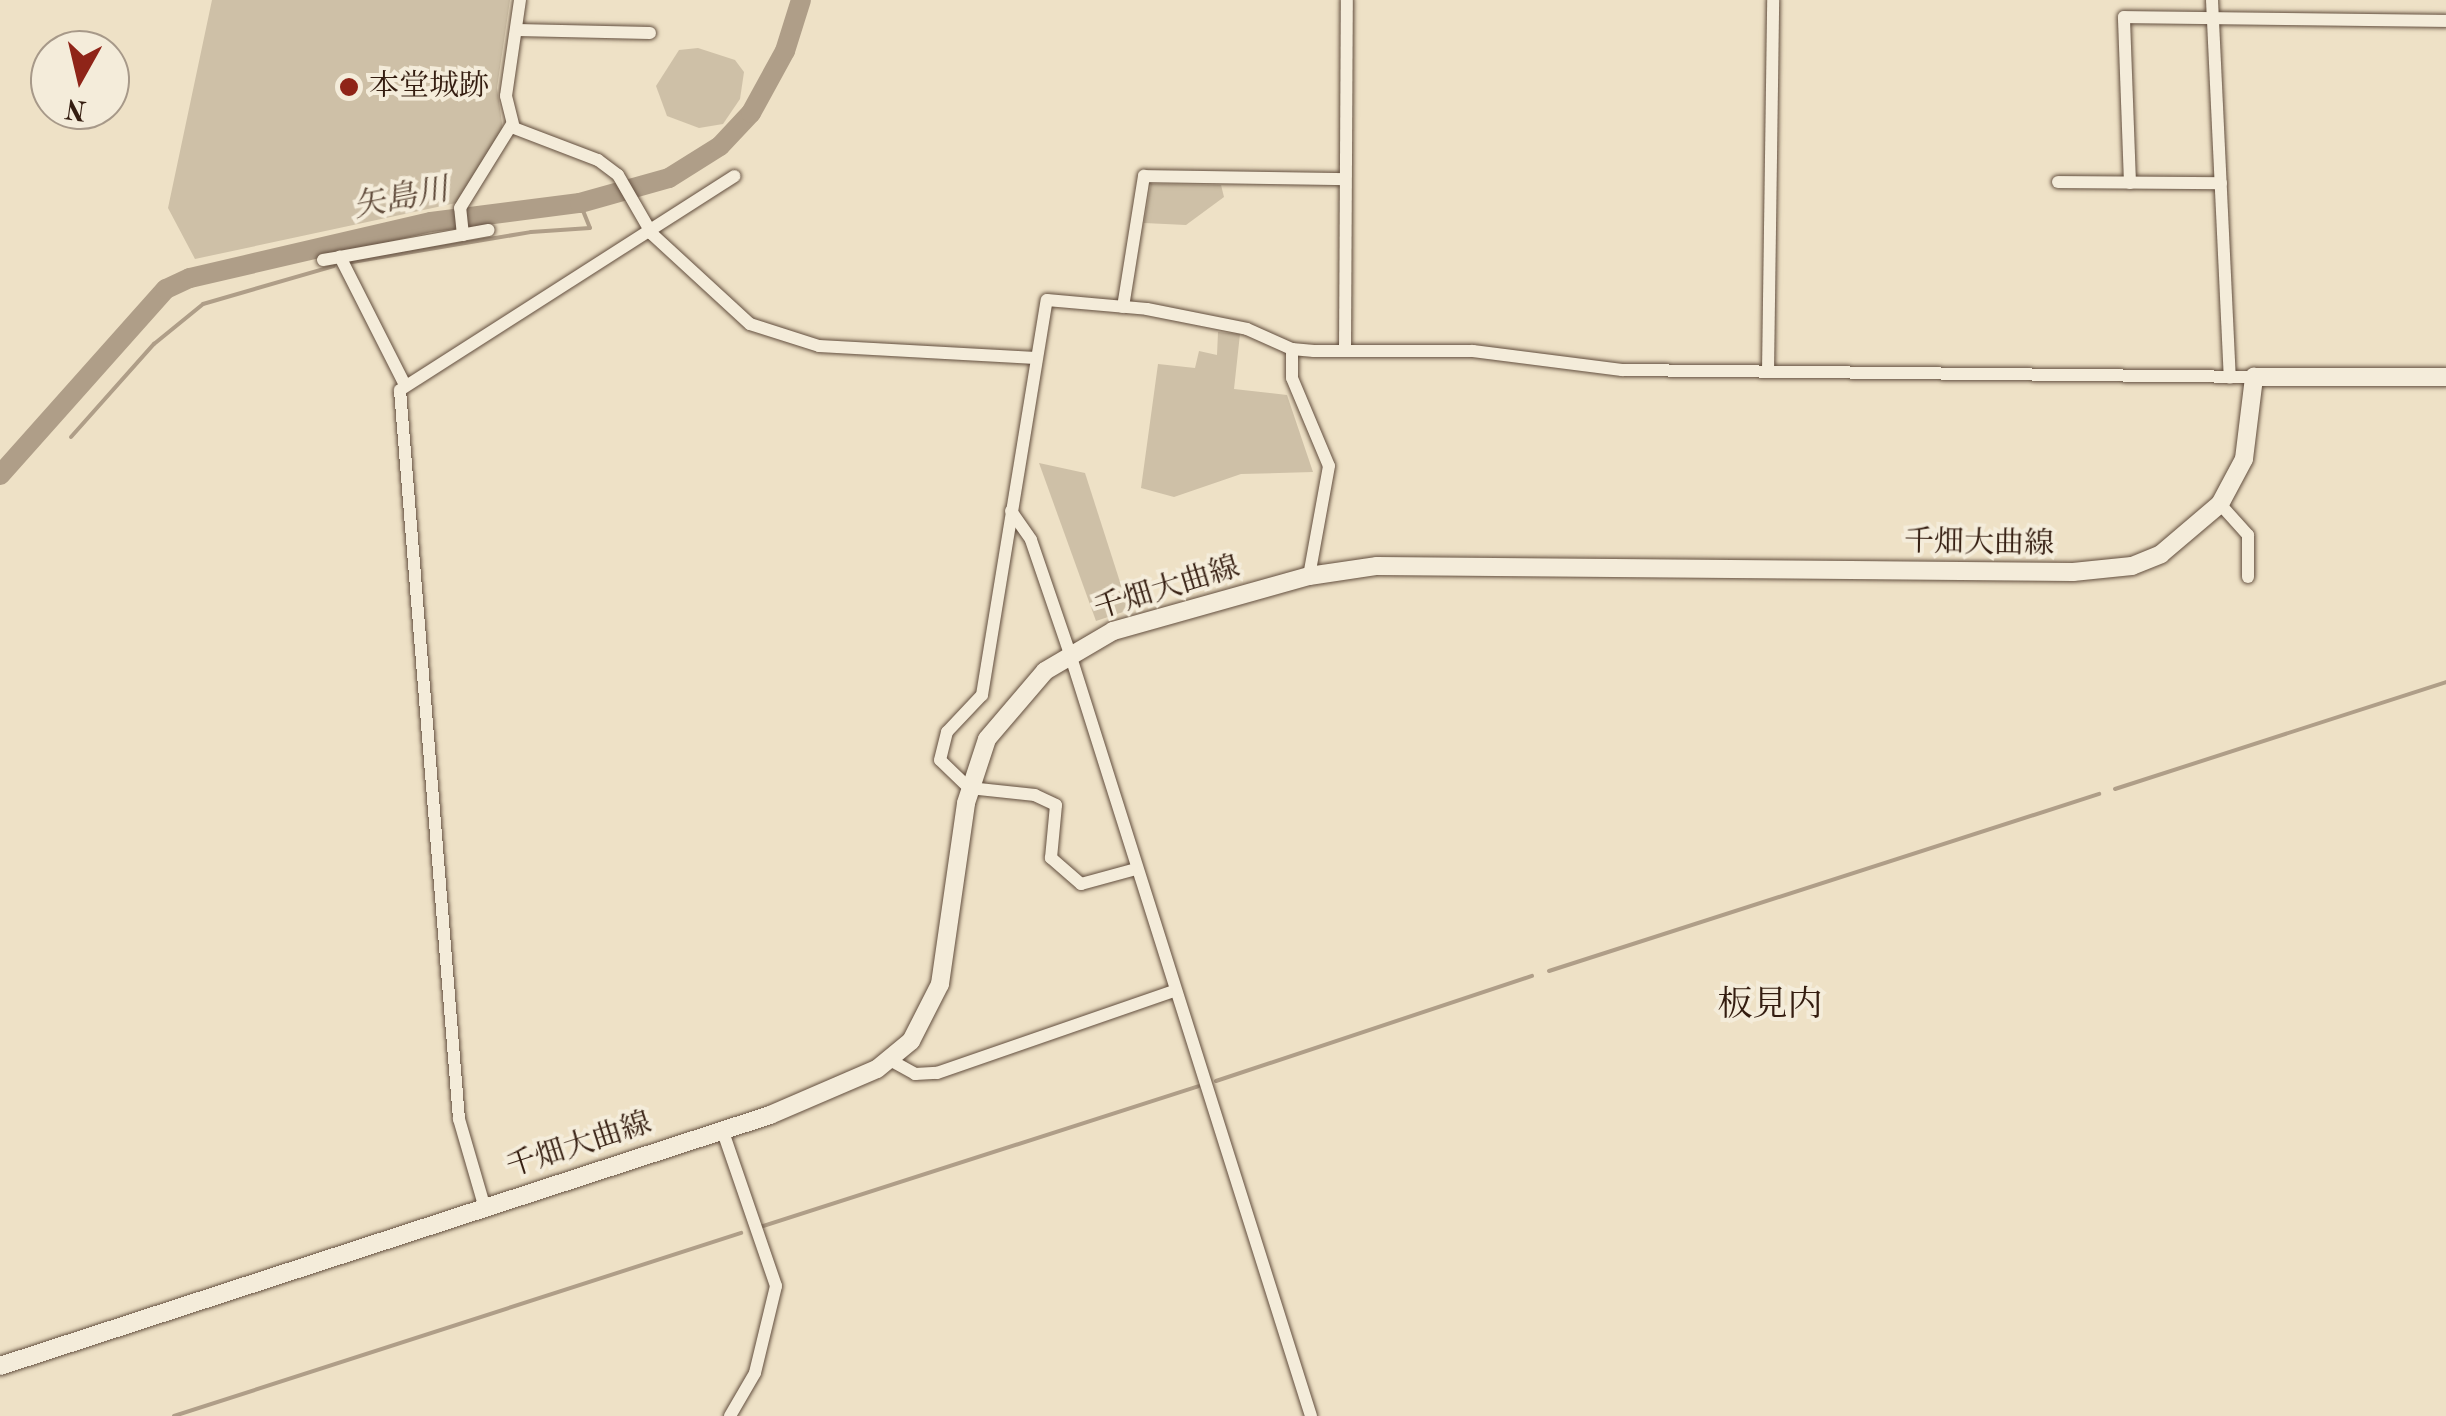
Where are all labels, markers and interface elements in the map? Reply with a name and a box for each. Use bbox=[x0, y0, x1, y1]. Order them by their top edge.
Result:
north arrow bbox=[30, 30, 130, 130]
place label: 本堂城跡 bbox=[369, 69, 489, 105]
marker: 本堂城跡 bbox=[338, 76, 360, 98]
text: N bbox=[64, 92, 89, 123]
water label: 矢島川 bbox=[350, 172, 452, 228]
street label: 千畑大曲線 bbox=[1904, 525, 2054, 563]
street label: 千畑大曲線 bbox=[1090, 550, 1244, 628]
district label: 板見内 bbox=[1718, 985, 1822, 1027]
street label: 千畑大曲線 bbox=[502, 1106, 656, 1186]

